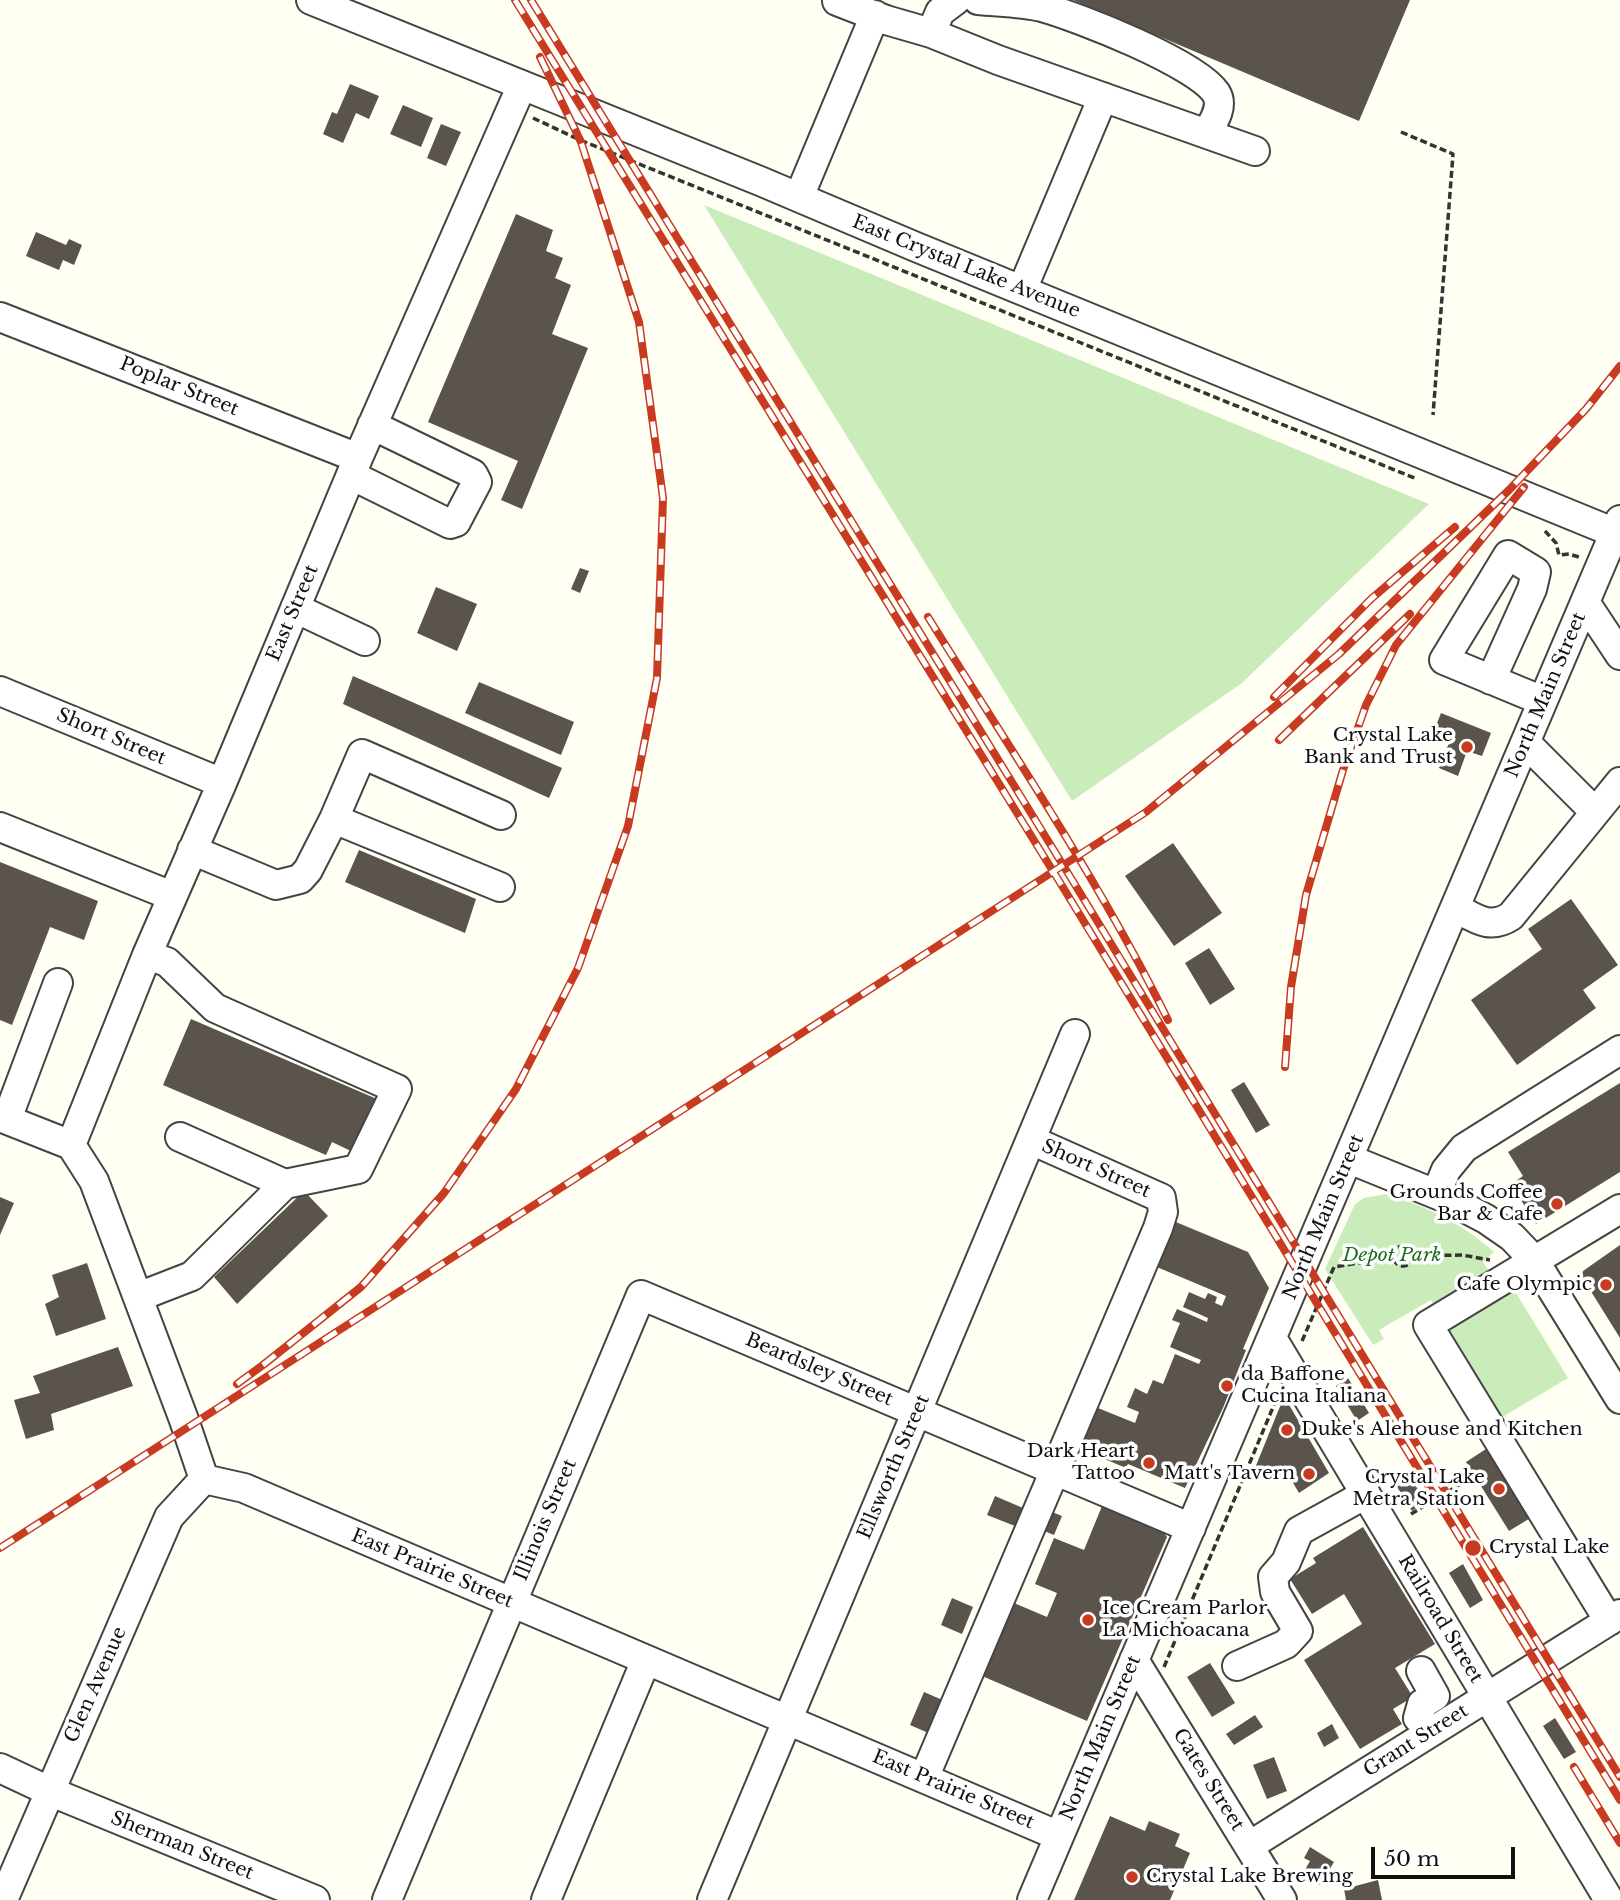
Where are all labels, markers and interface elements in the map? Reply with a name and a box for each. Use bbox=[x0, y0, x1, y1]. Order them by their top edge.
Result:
street label: East Crystal Lake Avenue bbox=[849, 211, 1083, 323]
street label: Poplar Street bbox=[116, 353, 242, 421]
street label: East Street bbox=[262, 561, 324, 665]
street label: North Main Street bbox=[1501, 609, 1591, 781]
street label: Short Street bbox=[53, 704, 169, 770]
place label: Crystal Lake Bank and Trust bbox=[1304, 725, 1453, 769]
marker: Crystal Lake Bank and Trust bbox=[1459, 739, 1475, 755]
street label: North Main Street bbox=[1279, 1131, 1369, 1303]
street label: Short Street bbox=[1038, 1135, 1154, 1203]
place label: Grounds Coffee Bar & Cafe bbox=[1389, 1182, 1543, 1226]
marker: Grounds Coffee Bar & Cafe bbox=[1549, 1196, 1565, 1212]
park label: Depot Park bbox=[1343, 1245, 1441, 1267]
place label: Cafe Olympic bbox=[1456, 1274, 1592, 1296]
marker: Cafe Olympic bbox=[1598, 1277, 1614, 1293]
street label: Beardsley Street bbox=[742, 1329, 896, 1411]
place label: da Baffone Cucina Italiana bbox=[1241, 1364, 1387, 1408]
marker: da Baffone Cucina Italiana bbox=[1219, 1378, 1235, 1394]
street label: Ellsworth Street bbox=[853, 1391, 935, 1543]
place label: Duke's Alehouse and Kitchen bbox=[1301, 1419, 1583, 1441]
marker: Duke's Alehouse and Kitchen bbox=[1279, 1422, 1295, 1438]
place label: Dark Heart Tattoo bbox=[1027, 1441, 1135, 1485]
marker: Dark Heart Tattoo bbox=[1141, 1455, 1157, 1471]
street label: Illinois Street bbox=[510, 1456, 582, 1584]
place label: Matt's Tavern bbox=[1164, 1463, 1295, 1485]
marker: Matt's Tavern bbox=[1301, 1466, 1317, 1482]
place label: Crystal Lake Metra Station bbox=[1353, 1467, 1485, 1511]
marker: Crystal Lake Metra Station bbox=[1491, 1481, 1507, 1497]
street label: East Prairie Street bbox=[348, 1525, 516, 1613]
place label: Crystal Lake bbox=[1489, 1537, 1609, 1559]
marker: Crystal Lake bbox=[1463, 1538, 1483, 1558]
street label: Railroad Street bbox=[1393, 1551, 1487, 1687]
place label: Ice Cream Parlor La Michoacana bbox=[1102, 1598, 1267, 1642]
marker: Ice Cream Parlor La Michoacana bbox=[1080, 1612, 1096, 1628]
street label: Glen Avenue bbox=[60, 1624, 132, 1746]
street label: North Main Street bbox=[1056, 1652, 1146, 1824]
street label: Grant Street bbox=[1360, 1700, 1472, 1782]
street label: Gates Street bbox=[1168, 1725, 1248, 1835]
street label: East Prairie Street bbox=[869, 1746, 1037, 1834]
street label: Sherman Street bbox=[107, 1807, 257, 1885]
scale bar bbox=[1375, 1834, 1518, 1878]
text: 50 m bbox=[1384, 1846, 1439, 1872]
place label: Crystal Lake Brewing bbox=[1146, 1866, 1353, 1888]
marker: Crystal Lake Brewing bbox=[1124, 1869, 1140, 1885]

